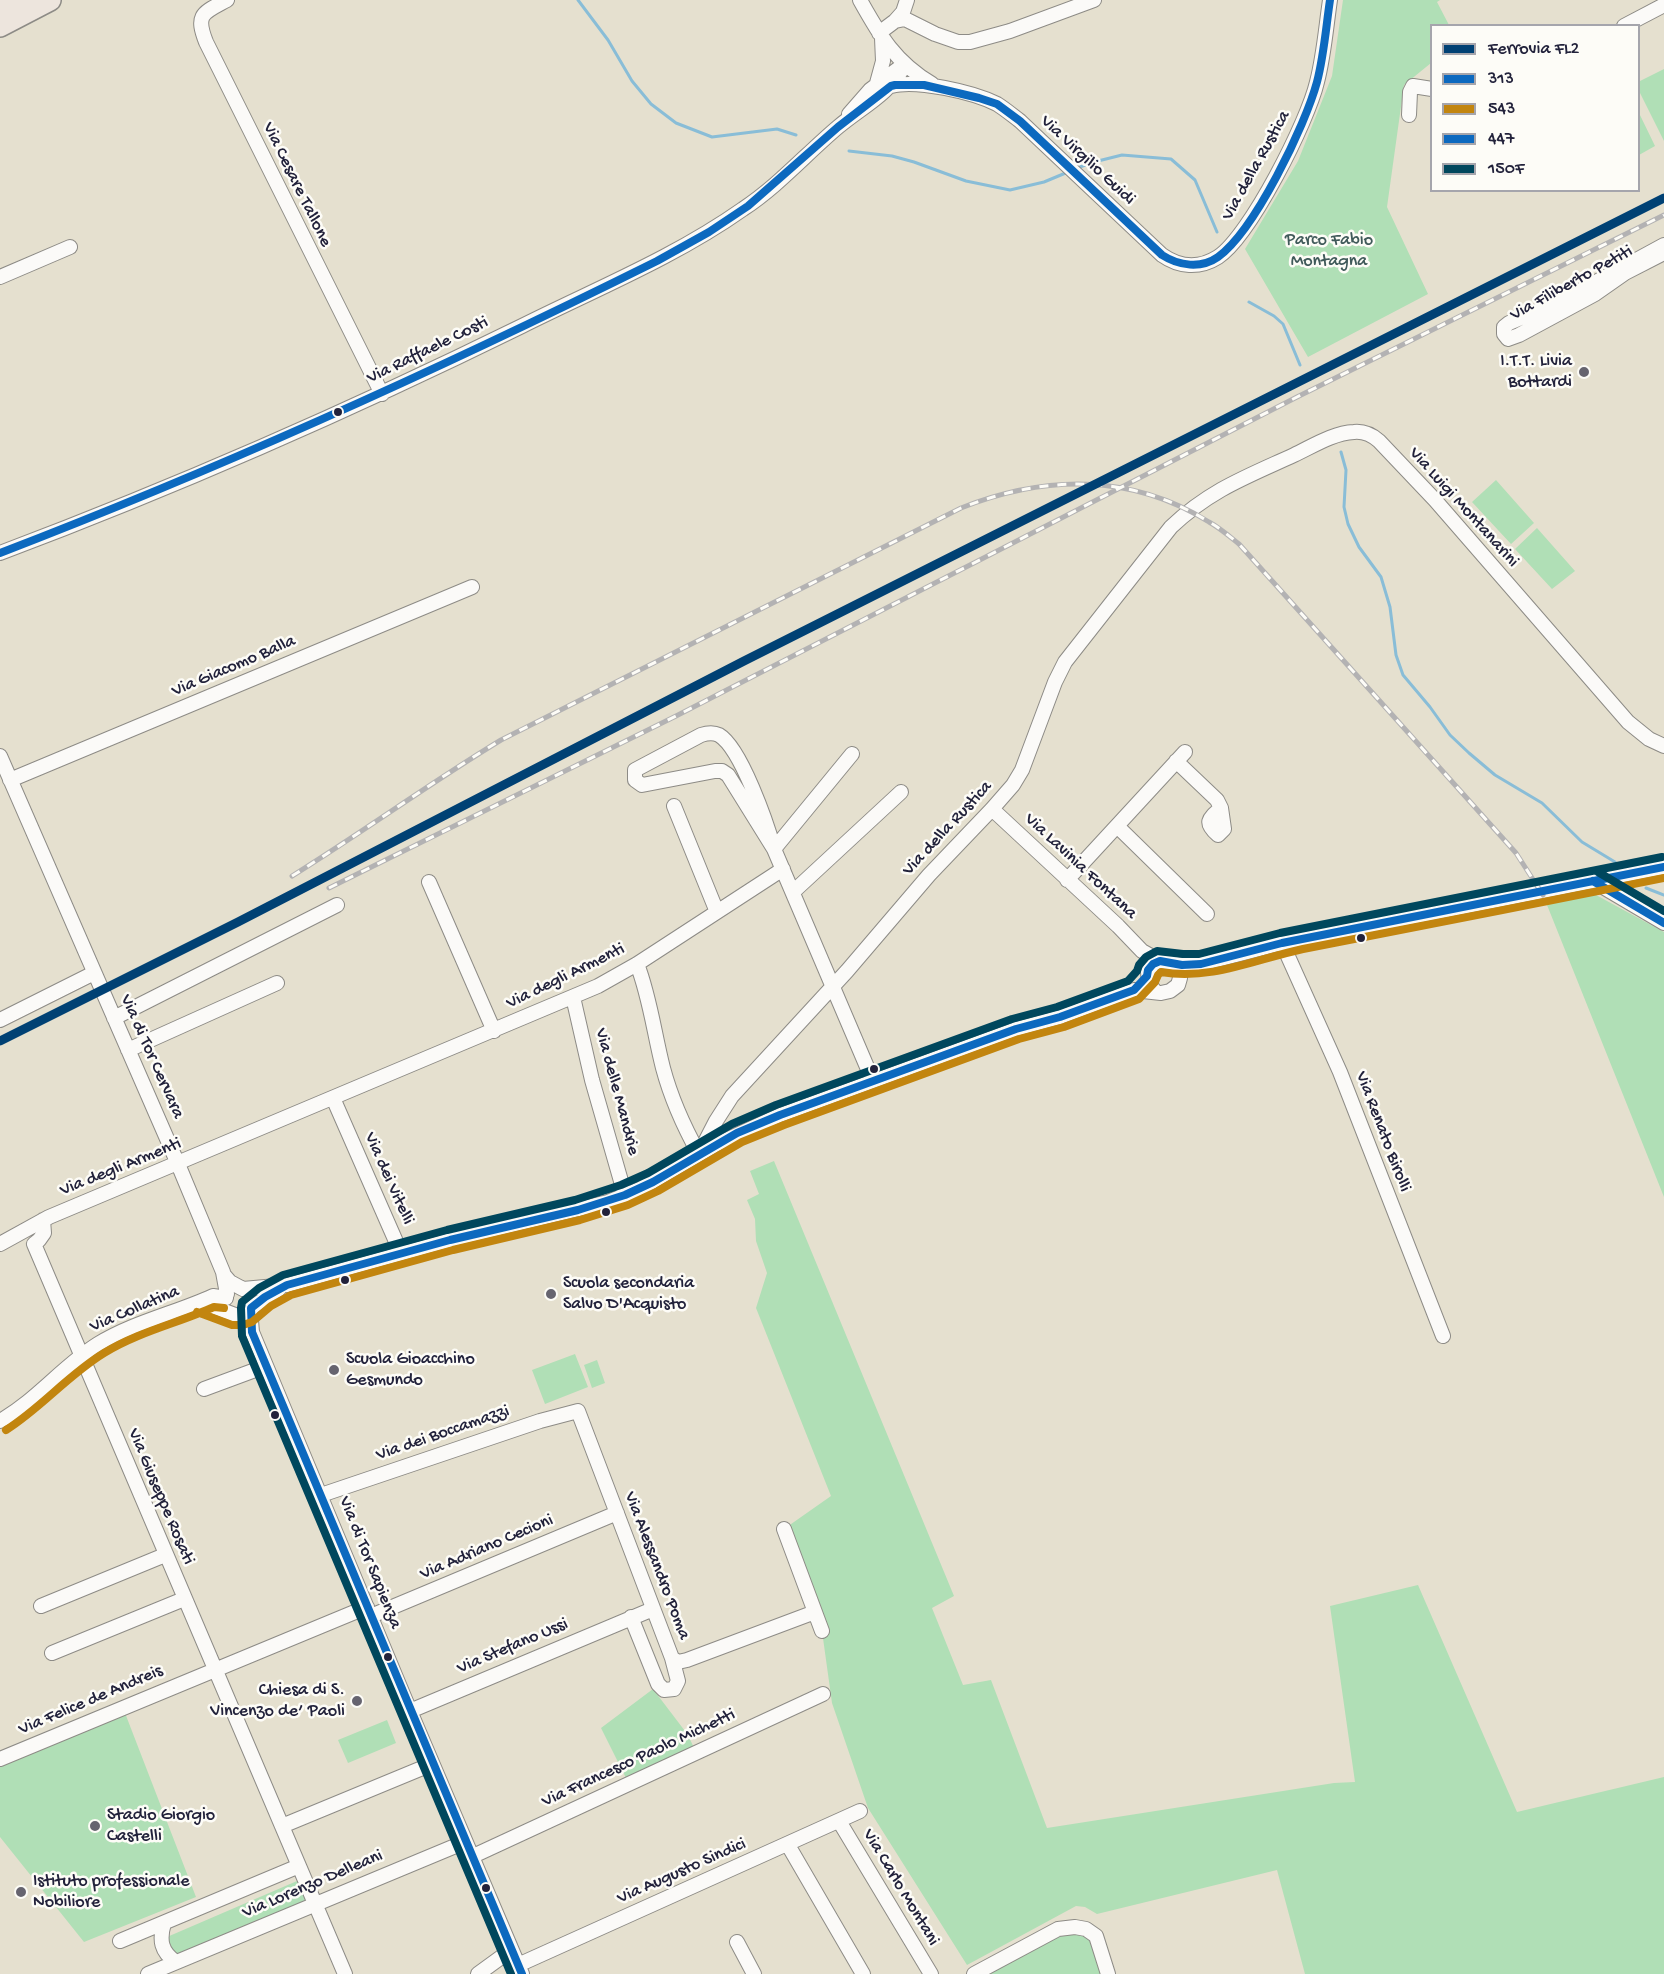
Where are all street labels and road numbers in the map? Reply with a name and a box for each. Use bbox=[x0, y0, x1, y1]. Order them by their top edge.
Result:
street label: Via della Rustica bbox=[1218, 107, 1296, 225]
street label: Via Virgilio Guidi bbox=[1035, 111, 1139, 211]
street label: Via Cesare Tallone bbox=[257, 119, 335, 251]
street label: Via Filiberto Petiti bbox=[1507, 241, 1637, 327]
street label: Via Raffaele Costi bbox=[364, 312, 492, 390]
street label: Via Luigi Montanarini bbox=[1403, 443, 1523, 573]
street label: Via Giacomo Balla bbox=[169, 631, 299, 703]
street label: Via della Rustica bbox=[898, 777, 998, 881]
street label: Via Lavinia Fontana bbox=[1019, 809, 1141, 925]
street label: Via degli Armenti bbox=[503, 939, 629, 1015]
street label: Via di Tor Cervara bbox=[114, 992, 188, 1122]
street label: Via delle Mandrie bbox=[589, 1026, 643, 1158]
street label: Via Renato Birolli bbox=[1349, 1069, 1415, 1195]
street label: Via dei Vitelli bbox=[358, 1130, 418, 1228]
street label: Via degli Armenti bbox=[57, 1134, 185, 1202]
street label: Via Collatina bbox=[87, 1282, 183, 1338]
street label: Via dei Boccamazzi bbox=[374, 1401, 512, 1467]
street label: Via Giuseppe Rosati bbox=[122, 1426, 198, 1568]
street label: Via Alessandro Poma bbox=[618, 1489, 694, 1643]
street label: Via di Tor Sapienza bbox=[333, 1494, 405, 1632]
street label: Via Adriano Cecioni bbox=[417, 1510, 557, 1586]
street label: Via Stefano Ussi bbox=[454, 1614, 572, 1680]
street label: Via Felice de Andreis bbox=[16, 1661, 166, 1741]
street label: Via Francesco Paolo Michetti bbox=[539, 1705, 739, 1813]
street label: Via Carlo Montani bbox=[857, 1826, 943, 1950]
street label: Via Augusto Sindici bbox=[614, 1834, 750, 1910]
street label: Via Lorenzo Delleani bbox=[239, 1846, 387, 1924]

